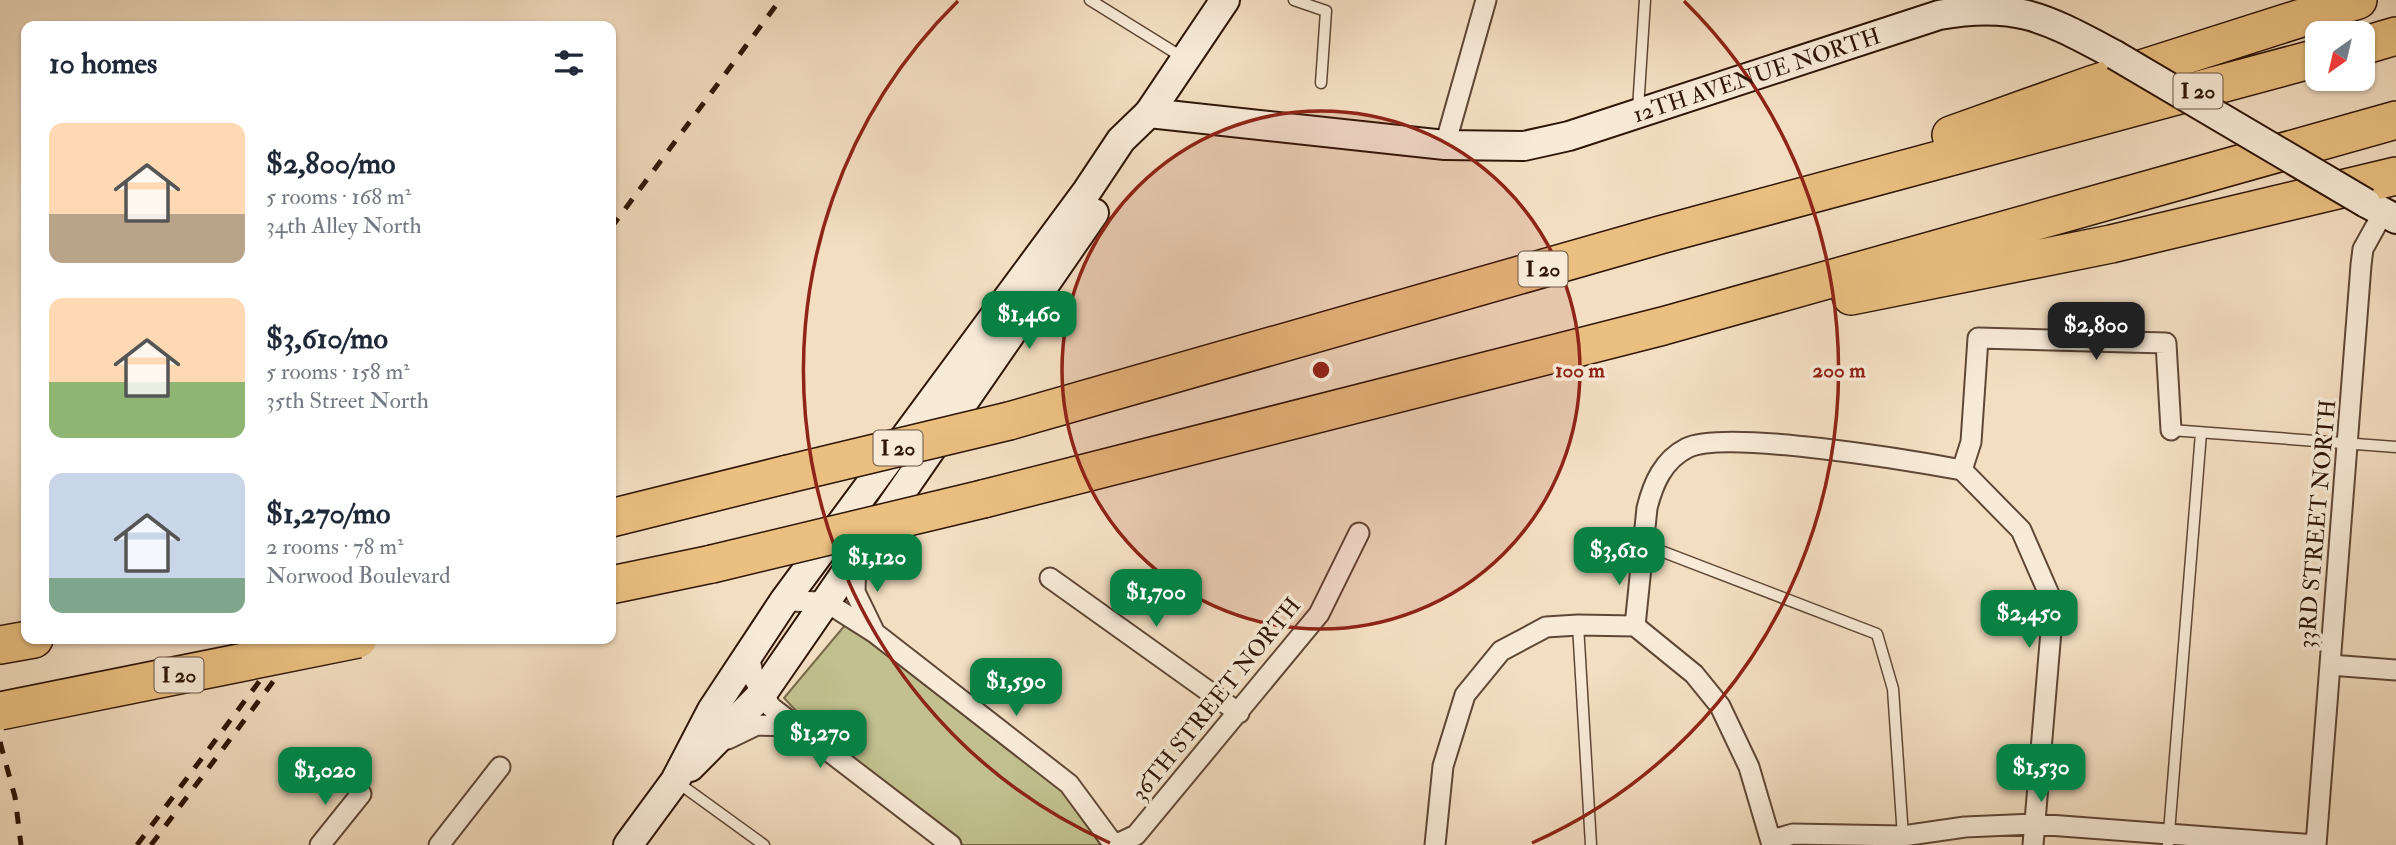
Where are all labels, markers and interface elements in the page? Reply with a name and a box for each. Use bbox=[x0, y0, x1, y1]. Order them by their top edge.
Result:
street label: 12TH AVENUE NORTH bbox=[1629, 21, 1884, 129]
north arrow bbox=[2305, 21, 2375, 91]
map controls bbox=[2305, 21, 2375, 91]
icon: filters bbox=[550, 44, 588, 82]
text: 10 homes bbox=[49, 45, 157, 82]
road number: I 20 bbox=[2174, 74, 2222, 108]
text: $2,800/mo bbox=[266, 145, 396, 182]
icon: home bbox=[105, 151, 189, 235]
text: 5 rooms · 168 m² bbox=[266, 182, 411, 211]
text: 34th Alley North bbox=[266, 211, 422, 240]
road number: I 20 bbox=[1518, 252, 1568, 286]
pin: $1,460 bbox=[972, 292, 1086, 351]
text: $1,460 bbox=[997, 299, 1061, 328]
pin: $2,800 bbox=[2039, 302, 2153, 362]
text: $2,800 bbox=[2064, 310, 2128, 339]
text: $3,610/mo bbox=[266, 320, 388, 357]
icon: home bbox=[105, 326, 189, 410]
text: 5 rooms · 158 m² bbox=[266, 357, 410, 386]
text: 100 m bbox=[1555, 357, 1606, 384]
text: 200 m bbox=[1813, 357, 1866, 384]
centre of rings bbox=[1309, 358, 1333, 382]
text: 35th Street North bbox=[266, 386, 429, 415]
street label: 33RD STREET NORTH bbox=[2292, 398, 2342, 650]
road number: I 20 bbox=[874, 430, 922, 466]
text: $1,270/mo bbox=[266, 495, 390, 532]
icon: home bbox=[105, 501, 189, 585]
pin: $3,610 bbox=[1562, 528, 1676, 587]
text: 2 rooms · 78 m² bbox=[266, 532, 404, 561]
pin: $1,120 bbox=[820, 534, 934, 594]
text: $3,610 bbox=[1590, 535, 1648, 564]
text: $1,120 bbox=[848, 542, 906, 571]
text: Norwood Boulevard bbox=[266, 561, 451, 590]
pin: $1,700 bbox=[1099, 570, 1213, 629]
text: $1,700 bbox=[1126, 577, 1186, 606]
pin: $2,450 bbox=[1972, 590, 2086, 650]
street label: 36TH STREET NORTH bbox=[1125, 591, 1307, 807]
text: $2,450 bbox=[1997, 598, 2061, 627]
road number: I 20 bbox=[154, 658, 204, 692]
pin: $1,590 bbox=[959, 658, 1073, 718]
text: $1,590 bbox=[986, 666, 1046, 695]
pin: $1,270 bbox=[763, 710, 877, 770]
text: $1,270 bbox=[790, 718, 850, 747]
pin: $1,530 bbox=[1984, 744, 2098, 804]
pin: $1,020 bbox=[268, 748, 382, 807]
text: $1,530 bbox=[2012, 752, 2070, 781]
text: $1,020 bbox=[294, 755, 356, 784]

